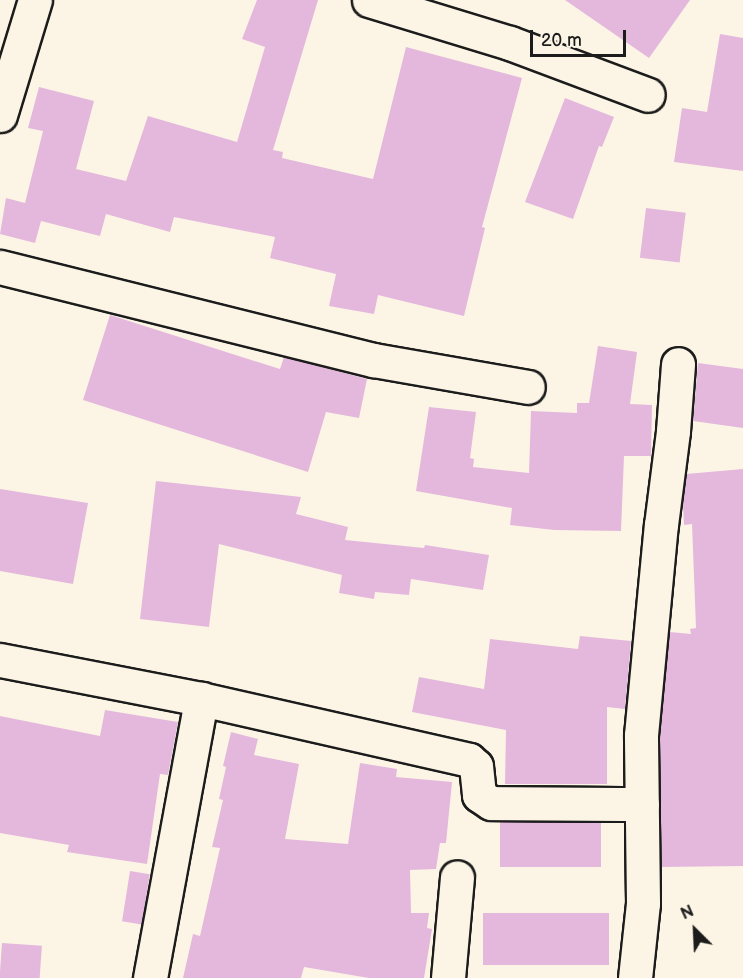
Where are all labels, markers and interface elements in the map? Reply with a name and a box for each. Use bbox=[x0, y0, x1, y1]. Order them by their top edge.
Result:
scale bar bbox=[533, 18, 629, 56]
text: 20 m bbox=[541, 30, 582, 51]
north arrow bbox=[665, 900, 725, 960]
text: N bbox=[678, 902, 697, 924]

